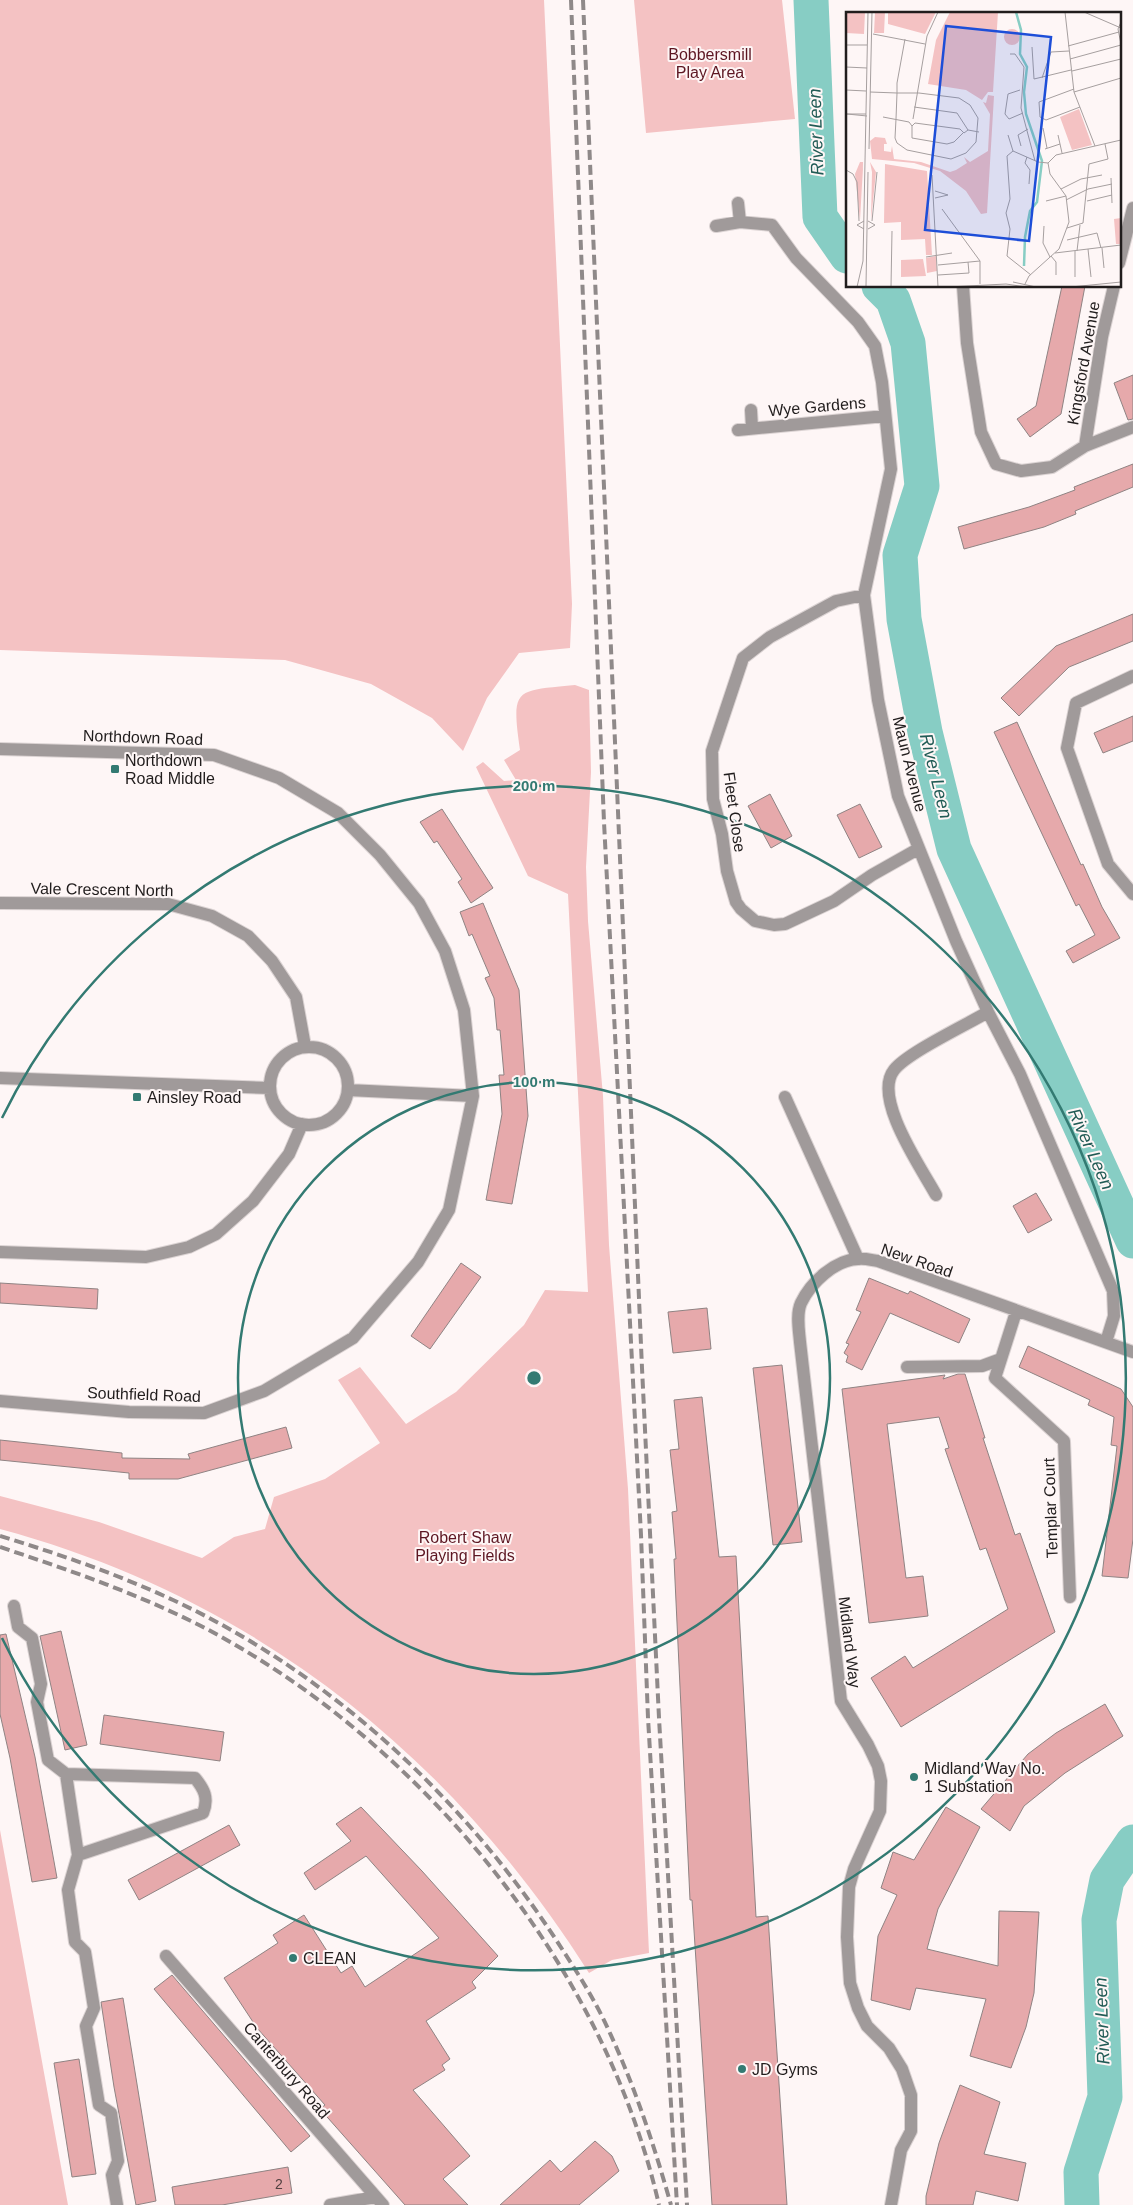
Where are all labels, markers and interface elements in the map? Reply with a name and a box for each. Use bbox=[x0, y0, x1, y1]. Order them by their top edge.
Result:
inset map bbox=[846, 12, 1120, 288]
park label: Bobbersmill Play Area bbox=[668, 46, 752, 81]
water label: River Leen bbox=[804, 88, 828, 176]
street label: Kingsford Avenue bbox=[1064, 300, 1103, 426]
street label: Wye Gardens bbox=[768, 394, 866, 419]
street label: Maun Avenue bbox=[889, 715, 930, 814]
street label: Northdown Road bbox=[83, 727, 203, 748]
water label: River Leen bbox=[916, 731, 956, 821]
place label: Northdown Road Middle bbox=[125, 752, 215, 787]
marker: Northdown Road Middle bbox=[109, 763, 121, 775]
street label: Fleet Close bbox=[720, 771, 749, 853]
text: 200 m bbox=[513, 777, 555, 794]
street label: Vale Crescent North bbox=[30, 880, 174, 899]
text: 100 m bbox=[513, 1073, 555, 1090]
place label: Ainsley Road bbox=[147, 1089, 241, 1106]
marker: Ainsley Road bbox=[131, 1091, 143, 1103]
water label: River Leen bbox=[1064, 1105, 1118, 1193]
street label: New Road bbox=[879, 1240, 955, 1281]
centre of rings bbox=[525, 1369, 543, 1387]
street label: Southfield Road bbox=[87, 1384, 201, 1405]
street label: Templar Court bbox=[1040, 1457, 1061, 1558]
park label: Robert Shaw Playing Fields bbox=[415, 1529, 515, 1564]
street label: Midland Way bbox=[835, 1595, 864, 1689]
place label: Midland Way No. 1 Substation bbox=[924, 1760, 1045, 1795]
marker: Midland Way No. 1 Substation bbox=[908, 1771, 920, 1783]
place label: CLEAN bbox=[303, 1950, 356, 1967]
marker: CLEAN bbox=[287, 1952, 299, 1964]
water label: River Leen bbox=[1090, 1977, 1114, 2065]
street label: Canterbury Road bbox=[240, 2019, 333, 2122]
place label: JD Gyms bbox=[752, 2061, 818, 2078]
marker: JD Gyms bbox=[736, 2063, 748, 2075]
house number: 2 bbox=[275, 2176, 283, 2192]

